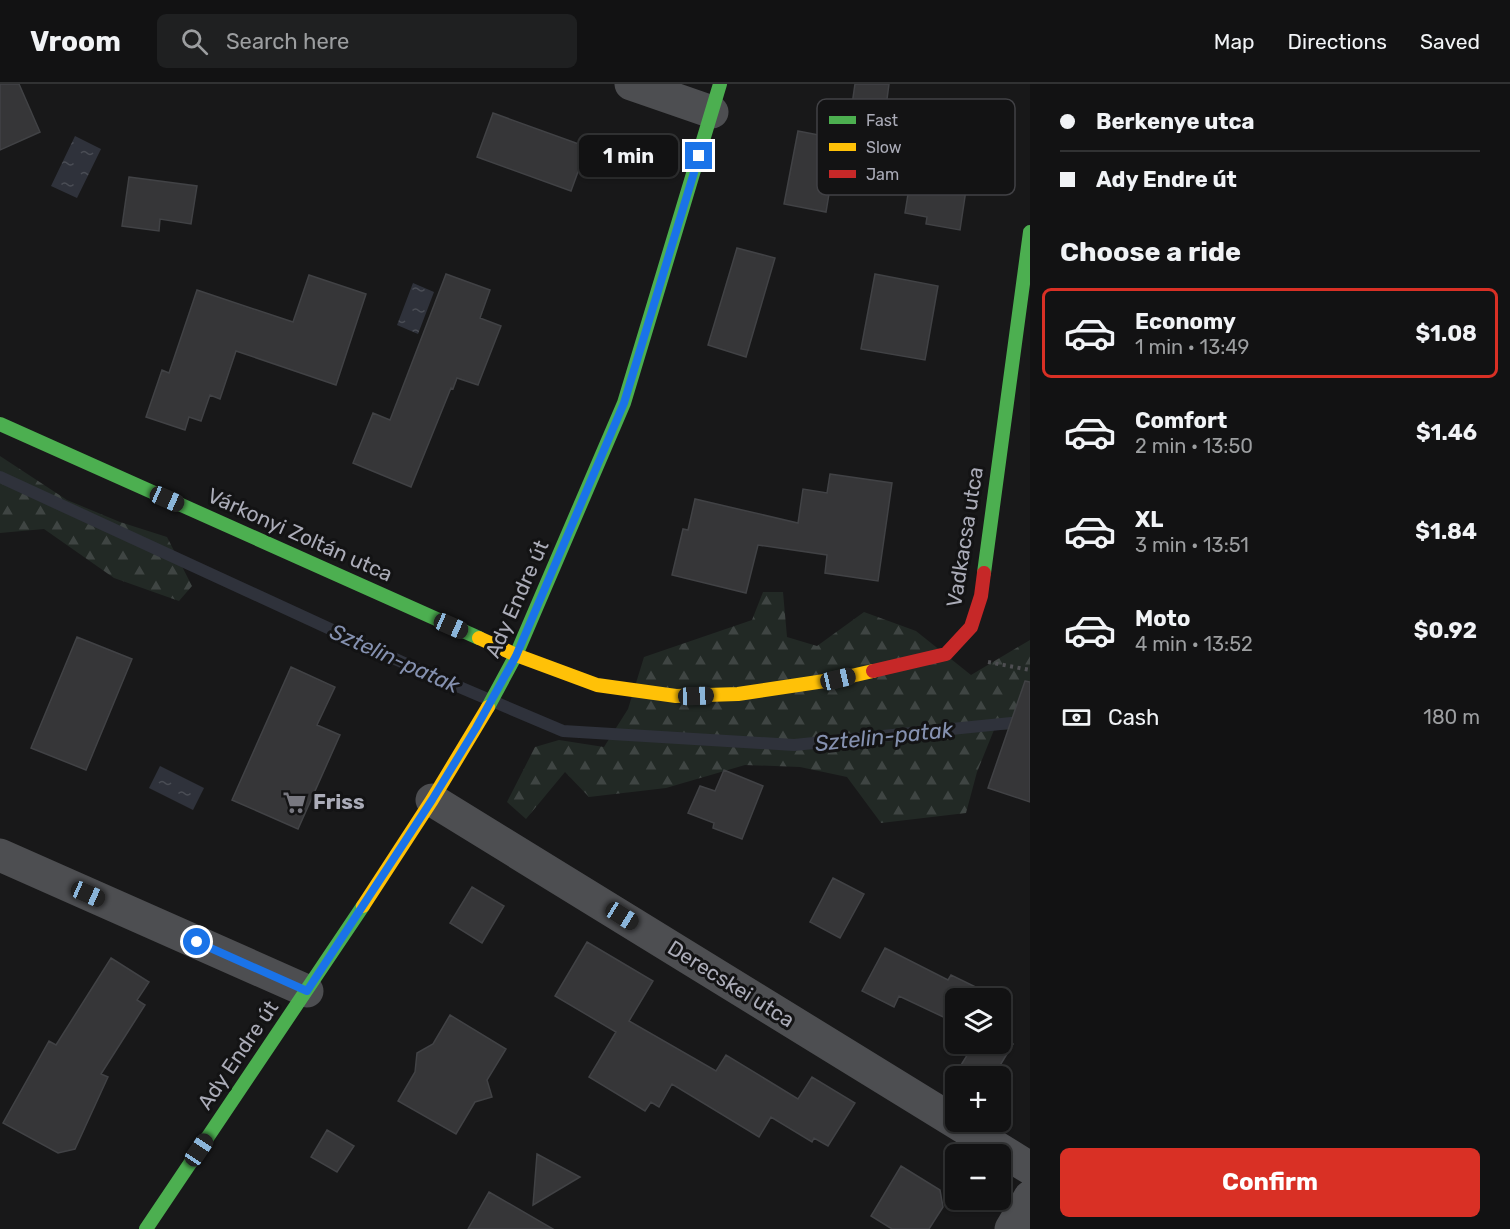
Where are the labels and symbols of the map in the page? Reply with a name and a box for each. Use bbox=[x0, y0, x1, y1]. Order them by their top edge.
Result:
legend bbox=[817, 99, 1015, 195]
text: Fast bbox=[866, 111, 898, 130]
callout: 1 min bbox=[579, 135, 678, 177]
text: Slow bbox=[866, 138, 902, 157]
route end bbox=[685, 142, 712, 169]
text: Jam bbox=[866, 165, 899, 184]
street label: Vadkacsa utca bbox=[941, 465, 988, 609]
street label: Várkonyi Zoltán utca bbox=[204, 482, 397, 587]
car bbox=[147, 483, 187, 515]
street label: Ady Endre út bbox=[479, 536, 554, 661]
car bbox=[431, 610, 471, 642]
water label: Sztelin-patak bbox=[326, 618, 464, 699]
car bbox=[818, 666, 858, 692]
car bbox=[678, 686, 714, 706]
water label: Sztelin-patak bbox=[814, 716, 955, 757]
supermarket icon: Friss bbox=[282, 789, 308, 815]
place label: Friss bbox=[313, 789, 365, 814]
car bbox=[68, 878, 108, 910]
car bbox=[602, 899, 642, 933]
route start bbox=[183, 928, 210, 955]
street label: Derecskei utca bbox=[663, 935, 799, 1032]
street label: Ady Endre út bbox=[192, 995, 283, 1114]
car bbox=[181, 1130, 217, 1170]

